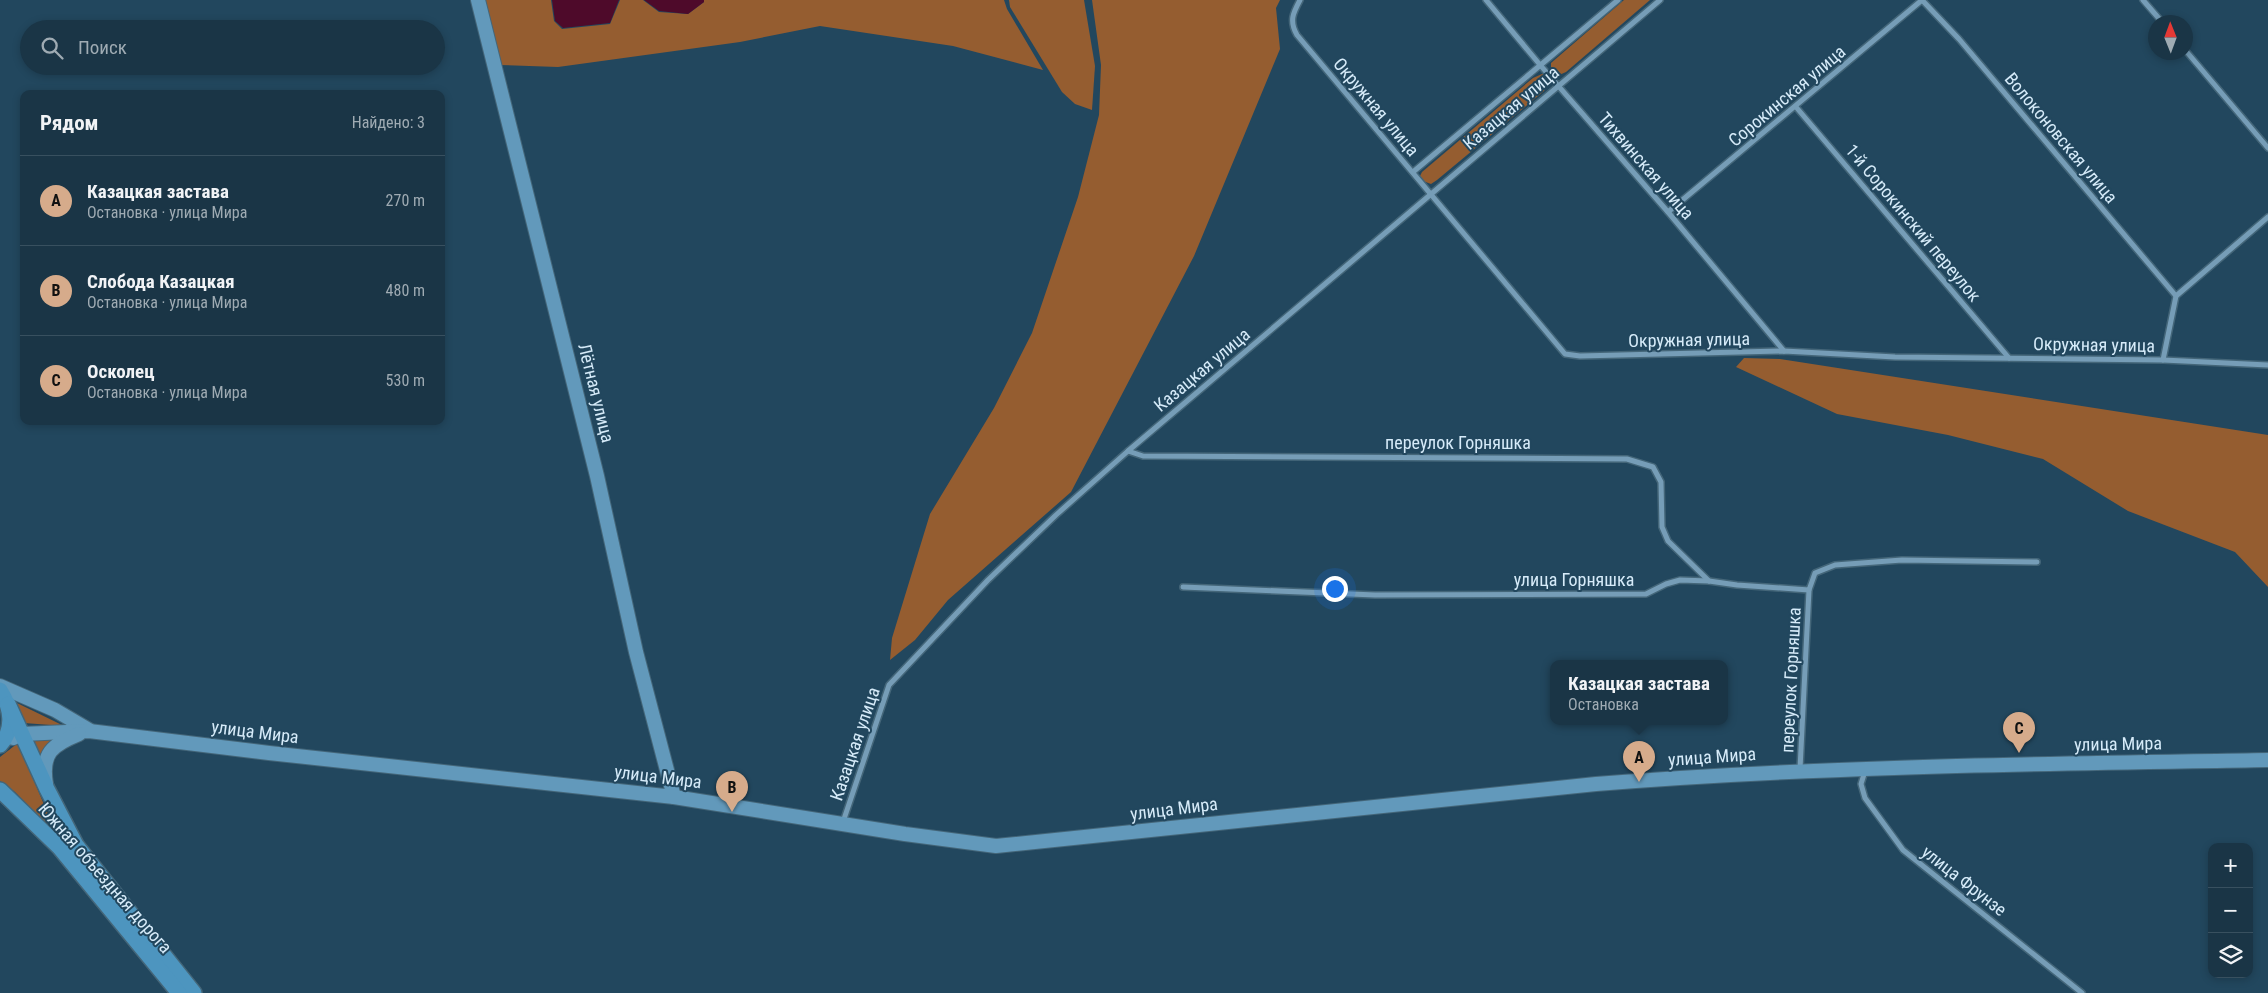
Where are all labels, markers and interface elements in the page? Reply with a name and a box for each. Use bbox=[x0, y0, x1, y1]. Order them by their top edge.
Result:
north arrow bbox=[2148, 15, 2193, 60]
search box bbox=[20, 20, 445, 75]
icon: search bbox=[38, 34, 66, 62]
text: Поиск bbox=[78, 36, 127, 59]
street label: Сорокинская улица bbox=[1724, 41, 1849, 151]
street label: Окружная улица bbox=[1329, 53, 1424, 160]
street label: Казацкая улица bbox=[1459, 62, 1563, 154]
street label: Волоконовская улица bbox=[2001, 68, 2122, 207]
street label: Тихвинская улица bbox=[1594, 108, 1699, 223]
text: Рядом bbox=[40, 111, 99, 135]
text: Найдено: 3 bbox=[352, 113, 425, 132]
street label: 1-й Сорокинский переулок bbox=[1841, 140, 1986, 306]
text: Казацкая застава bbox=[87, 180, 229, 203]
text: A bbox=[51, 191, 61, 210]
text: 270 m bbox=[386, 191, 425, 210]
text: Остановка · улица Мира bbox=[87, 203, 247, 222]
text: Слобода Казацкая bbox=[87, 270, 235, 293]
text: B bbox=[52, 281, 60, 300]
text: 480 m bbox=[386, 281, 425, 300]
text: Остановка · улица Мира bbox=[87, 293, 247, 312]
street label: Казацкая улица bbox=[1150, 324, 1254, 416]
street label: Окружная улица bbox=[1628, 328, 1750, 351]
street label: Окружная улица bbox=[2033, 333, 2155, 356]
street label: Лётная улица bbox=[574, 341, 619, 445]
text: Осколец bbox=[87, 360, 154, 383]
text: C bbox=[51, 371, 61, 390]
text: 530 m bbox=[386, 371, 425, 390]
text: Остановка · улица Мира bbox=[87, 383, 247, 402]
street label: переулок Горняшка bbox=[1385, 432, 1531, 453]
street label: улица Горняшка bbox=[1514, 569, 1634, 590]
your location bbox=[1322, 576, 1348, 602]
street label: переулок Горняшка bbox=[1776, 607, 1805, 753]
popup bbox=[1550, 660, 1728, 725]
text: Казацкая застава bbox=[1568, 672, 1710, 695]
street label: Казацкая улица bbox=[825, 684, 884, 803]
text: Остановка bbox=[1568, 695, 1639, 714]
pin: C bbox=[2003, 712, 2035, 753]
street label: улица Мира bbox=[210, 716, 300, 747]
street label: улица Мира bbox=[2074, 732, 2162, 755]
pin: A bbox=[1623, 741, 1655, 782]
street label: улица Мира bbox=[1667, 743, 1757, 770]
street label: улица Мира bbox=[613, 761, 703, 792]
pin: B bbox=[716, 771, 748, 812]
street label: улица Мира bbox=[1129, 793, 1219, 824]
street label: Южная объездная дорога bbox=[34, 798, 176, 957]
street label: улица Фрунзе bbox=[1918, 841, 2011, 920]
map controls bbox=[2208, 843, 2253, 978]
button: + bbox=[2208, 843, 2253, 888]
button: − bbox=[2208, 888, 2253, 933]
button: layers bbox=[2208, 933, 2253, 978]

